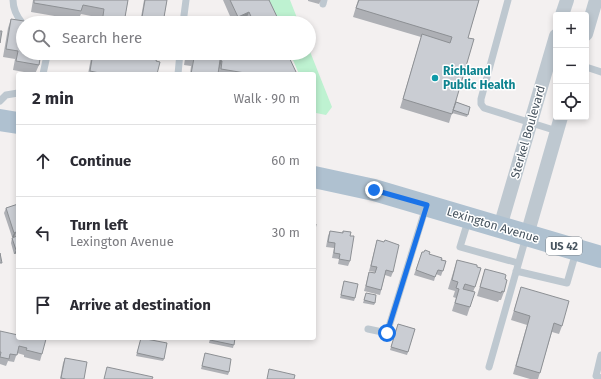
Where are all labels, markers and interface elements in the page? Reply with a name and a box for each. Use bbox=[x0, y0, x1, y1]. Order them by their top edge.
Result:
map controls bbox=[553, 12, 589, 120]
button: + bbox=[553, 12, 589, 48]
search box bbox=[16, 16, 316, 60]
icon: search bbox=[30, 27, 52, 49]
text: Search here bbox=[62, 29, 142, 47]
button: − bbox=[553, 48, 589, 84]
place label: Richland Public Health bbox=[443, 64, 516, 92]
marker: Richland Public Health bbox=[430, 73, 440, 83]
street label: Sterkel Boulevard bbox=[508, 84, 548, 180]
button: locate bbox=[553, 84, 589, 120]
text: 2 min bbox=[32, 88, 74, 109]
text: Walk · 90 m bbox=[234, 91, 300, 106]
icon: ahead bbox=[32, 150, 54, 172]
text: Continue bbox=[70, 152, 131, 170]
text: 60 m bbox=[271, 153, 300, 168]
route end bbox=[365, 181, 383, 199]
street label: Lexington Avenue bbox=[445, 204, 541, 246]
text: Turn left bbox=[70, 216, 128, 234]
icon: left bbox=[32, 222, 54, 244]
text: 30 m bbox=[272, 225, 300, 240]
text: Lexington Avenue bbox=[70, 234, 174, 249]
road number: US 42 bbox=[546, 237, 582, 255]
icon: arrive bbox=[32, 294, 54, 316]
text: Arrive at destination bbox=[70, 296, 211, 314]
route start bbox=[378, 324, 396, 342]

